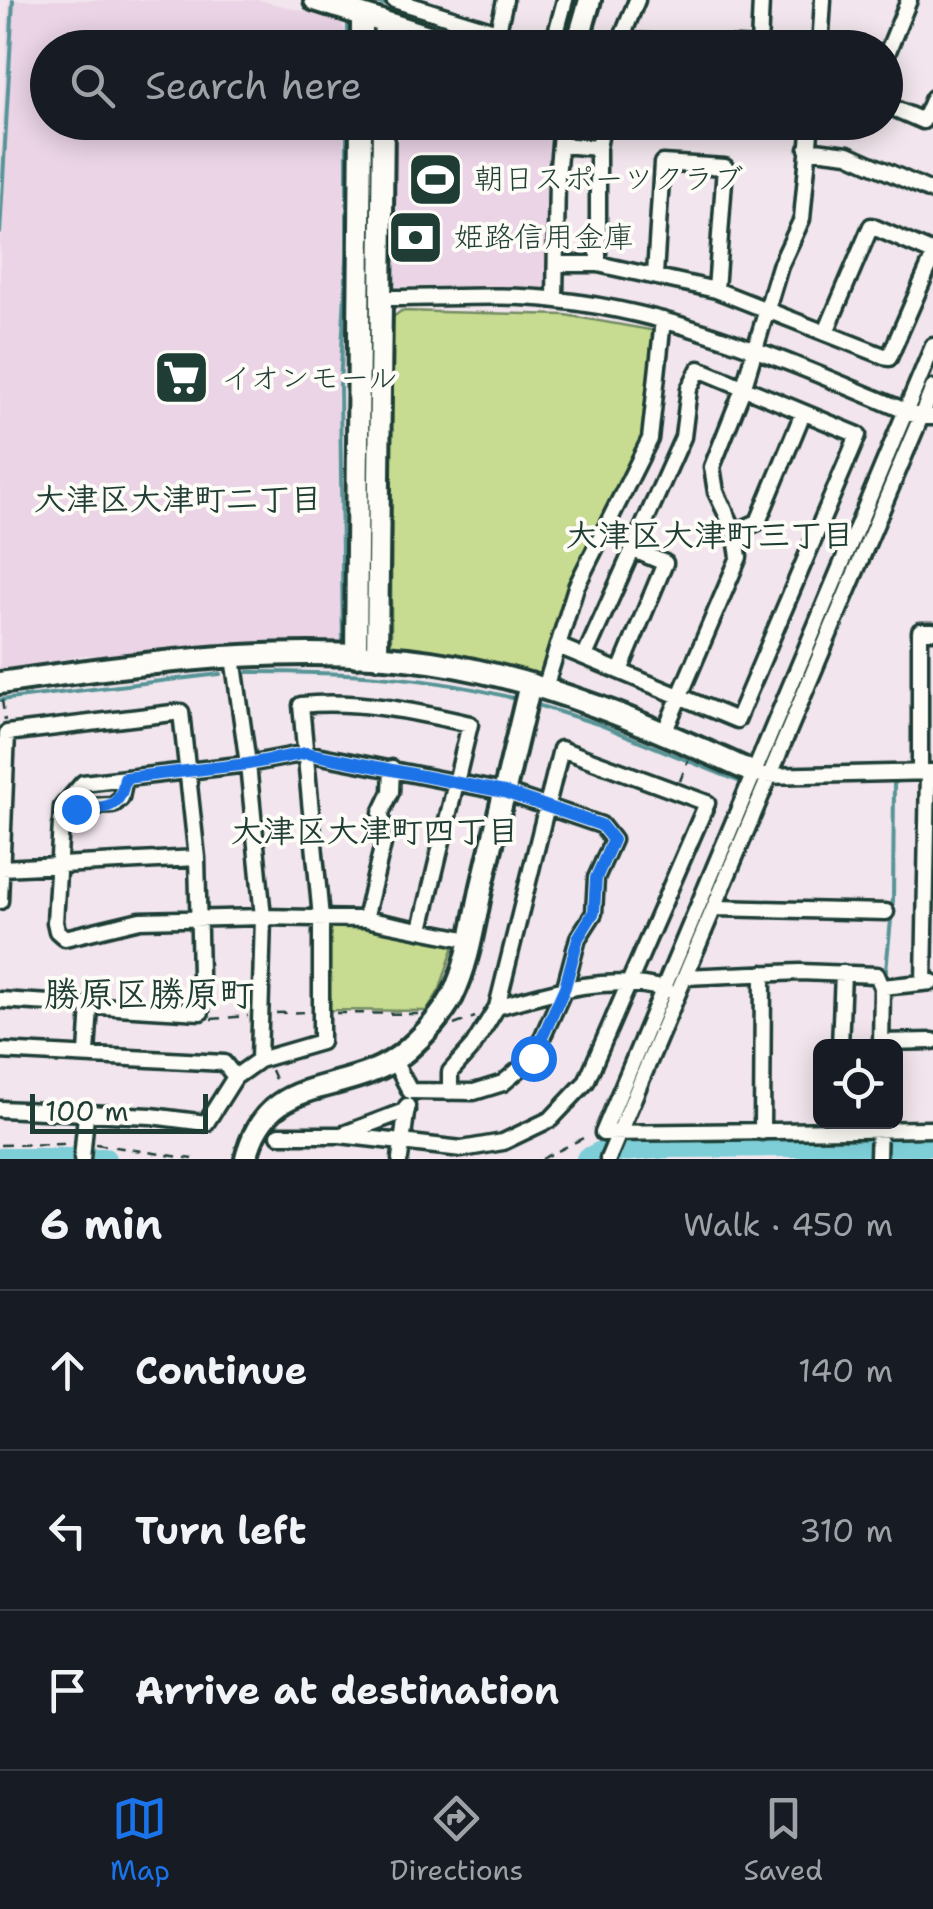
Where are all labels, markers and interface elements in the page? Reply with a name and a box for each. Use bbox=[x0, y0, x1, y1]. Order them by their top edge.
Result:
search box bbox=[30, 30, 903, 140]
icon: search bbox=[65, 58, 120, 113]
text: Search here bbox=[145, 60, 362, 111]
sports icon: 朝日スポーツクラブ bbox=[405, 149, 465, 209]
place label: 朝日スポーツクラブ bbox=[474, 158, 743, 199]
bank icon: 姫路信用金庫 bbox=[385, 207, 445, 267]
place label: 姫路信用金庫 bbox=[454, 216, 634, 257]
supermarket icon: イオンモール bbox=[152, 348, 212, 408]
place label: イオンモール bbox=[221, 357, 398, 398]
district label: 大津区大津町二丁目 bbox=[34, 477, 322, 520]
district label: 大津区大津町三丁目 bbox=[566, 513, 854, 556]
route end bbox=[54, 787, 100, 833]
district label: 大津区大津町四丁目 bbox=[231, 809, 519, 852]
district label: 勝原区勝原町 bbox=[44, 970, 254, 1017]
route start bbox=[511, 1036, 557, 1082]
map controls bbox=[813, 1039, 903, 1129]
button: locate bbox=[813, 1039, 903, 1129]
scale bar bbox=[30, 1089, 208, 1134]
text: 100 m bbox=[45, 1092, 129, 1130]
text: 6 min bbox=[40, 1196, 162, 1252]
text: Walk · 450 m bbox=[683, 1203, 893, 1246]
icon: ahead bbox=[40, 1343, 95, 1398]
text: Continue bbox=[135, 1345, 307, 1396]
text: 140 m bbox=[798, 1349, 893, 1392]
icon: left bbox=[40, 1503, 95, 1558]
text: Turn left bbox=[135, 1505, 307, 1556]
text: 310 m bbox=[799, 1509, 893, 1552]
icon: arrive bbox=[40, 1663, 95, 1718]
text: Arrive at destination bbox=[135, 1665, 559, 1716]
tab: Map bbox=[110, 1791, 170, 1889]
tab: Directions bbox=[390, 1791, 523, 1889]
tab: Saved bbox=[743, 1791, 823, 1889]

